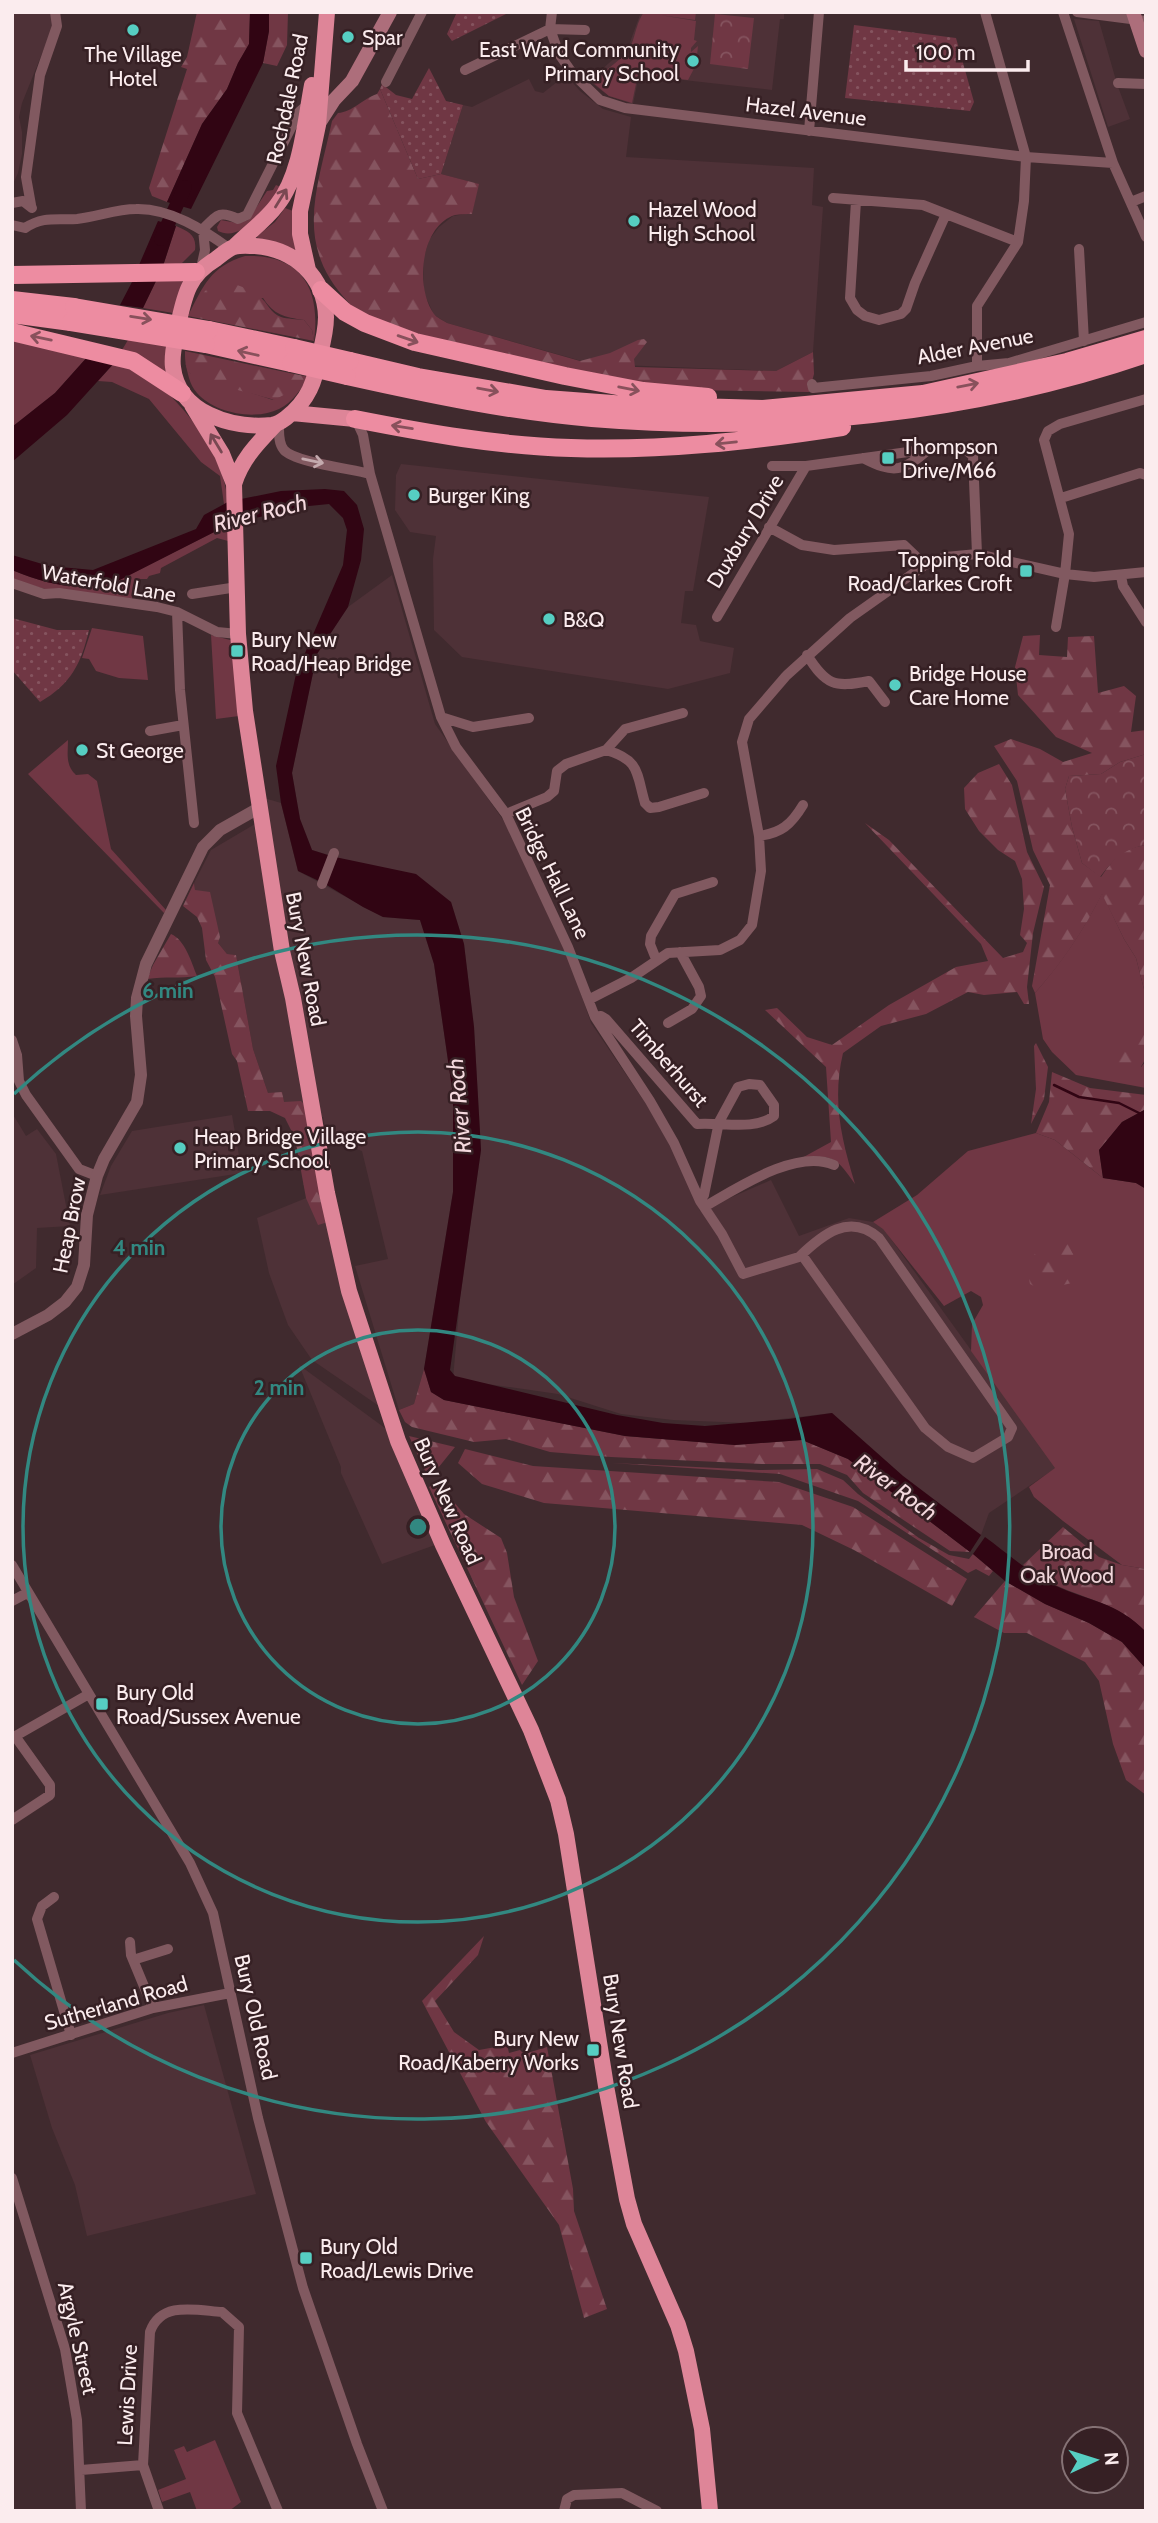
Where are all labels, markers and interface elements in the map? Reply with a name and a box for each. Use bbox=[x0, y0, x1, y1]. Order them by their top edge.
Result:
marker: The Village Hotel bbox=[125, 22, 141, 38]
place label: Spar bbox=[362, 25, 403, 50]
scale bar bbox=[906, 28, 1028, 72]
marker: Spar bbox=[340, 29, 356, 45]
street label: Rochdale Road bbox=[261, 32, 313, 166]
place label: East Ward Community Primary School bbox=[479, 37, 679, 86]
text: 100 m bbox=[916, 40, 975, 65]
place label: The Village Hotel bbox=[84, 42, 182, 91]
marker: East Ward Community Primary School bbox=[685, 53, 701, 69]
street label: Hazel Avenue bbox=[744, 91, 868, 131]
one-way arrow bbox=[274, 189, 288, 209]
place label: Hazel Wood High School bbox=[648, 197, 757, 246]
marker: Hazel Wood High School bbox=[626, 213, 642, 229]
one-way arrow bbox=[129, 312, 152, 325]
street label: Alder Avenue bbox=[915, 322, 1036, 370]
one-way arrow bbox=[30, 331, 53, 344]
one-way arrow bbox=[396, 334, 418, 346]
one-way arrow bbox=[237, 346, 260, 359]
one-way arrow bbox=[956, 377, 979, 391]
one-way arrow bbox=[617, 382, 640, 396]
one-way arrow bbox=[476, 384, 499, 397]
one-way arrow bbox=[391, 421, 414, 434]
one-way arrow bbox=[208, 434, 222, 454]
place label: Thompson Drive/M66 bbox=[902, 434, 998, 483]
one-way arrow bbox=[715, 437, 738, 450]
marker: Thompson Drive/M66 bbox=[880, 450, 896, 466]
one-way arrow bbox=[301, 454, 324, 468]
street label: Duxbury Drive bbox=[701, 470, 789, 592]
place label: Burger King bbox=[428, 483, 530, 508]
marker: Burger King bbox=[406, 487, 422, 503]
water label: River Roch bbox=[210, 488, 310, 538]
place label: Topping Fold Road/Clarkes Croft bbox=[848, 547, 1012, 596]
street label: Waterfold Lane bbox=[40, 559, 178, 607]
marker: Topping Fold Road/Clarkes Croft bbox=[1018, 563, 1034, 579]
place label: B&Q bbox=[563, 607, 605, 632]
marker: B&Q bbox=[541, 611, 557, 627]
place label: Bury New Road/Heap Bridge bbox=[251, 627, 412, 676]
marker: Bury New Road/Heap Bridge bbox=[229, 643, 245, 659]
place label: Bridge House Care Home bbox=[909, 661, 1027, 710]
marker: Bridge House Care Home bbox=[887, 677, 903, 693]
place label: St George bbox=[96, 738, 184, 763]
marker: St George bbox=[74, 742, 90, 758]
street label: Bridge Hall Lane bbox=[510, 803, 596, 943]
street label: Bury New Road bbox=[281, 890, 331, 1028]
text: 6 min bbox=[142, 978, 194, 1003]
street label: Timberhurst bbox=[624, 1014, 714, 1112]
water label: River Roch bbox=[441, 1057, 477, 1155]
place label: Heap Bridge Village Primary School bbox=[194, 1124, 367, 1173]
marker: Heap Bridge Village Primary School bbox=[172, 1140, 188, 1156]
street label: Heap Brow bbox=[47, 1175, 91, 1275]
text: 4 min bbox=[113, 1235, 165, 1260]
text: 2 min bbox=[254, 1375, 304, 1400]
street label: Bury New Road bbox=[409, 1434, 487, 1568]
water label: River Roch bbox=[849, 1448, 943, 1526]
centre of rings bbox=[406, 1515, 430, 1539]
park label: Broad Oak Wood bbox=[1020, 1539, 1114, 1588]
place label: Bury Old Road/Sussex Avenue bbox=[116, 1680, 301, 1729]
marker: Bury Old Road/Sussex Avenue bbox=[94, 1696, 110, 1712]
street label: Bury Old Road bbox=[229, 1952, 283, 2082]
street label: Sutherland Road bbox=[42, 1971, 190, 2035]
street label: Bury New Road bbox=[598, 1972, 644, 2110]
place label: Bury New Road/Kaberry Works bbox=[398, 2026, 579, 2075]
marker: Bury New Road/Kaberry Works bbox=[585, 2042, 601, 2058]
place label: Bury Old Road/Lewis Drive bbox=[320, 2234, 474, 2283]
marker: Bury Old Road/Lewis Drive bbox=[298, 2250, 314, 2266]
street label: Argyle Street bbox=[53, 2279, 103, 2397]
street label: Lewis Drive bbox=[112, 2344, 142, 2446]
north arrow bbox=[1060, 2425, 1130, 2495]
text: N bbox=[1100, 2451, 1123, 2466]

